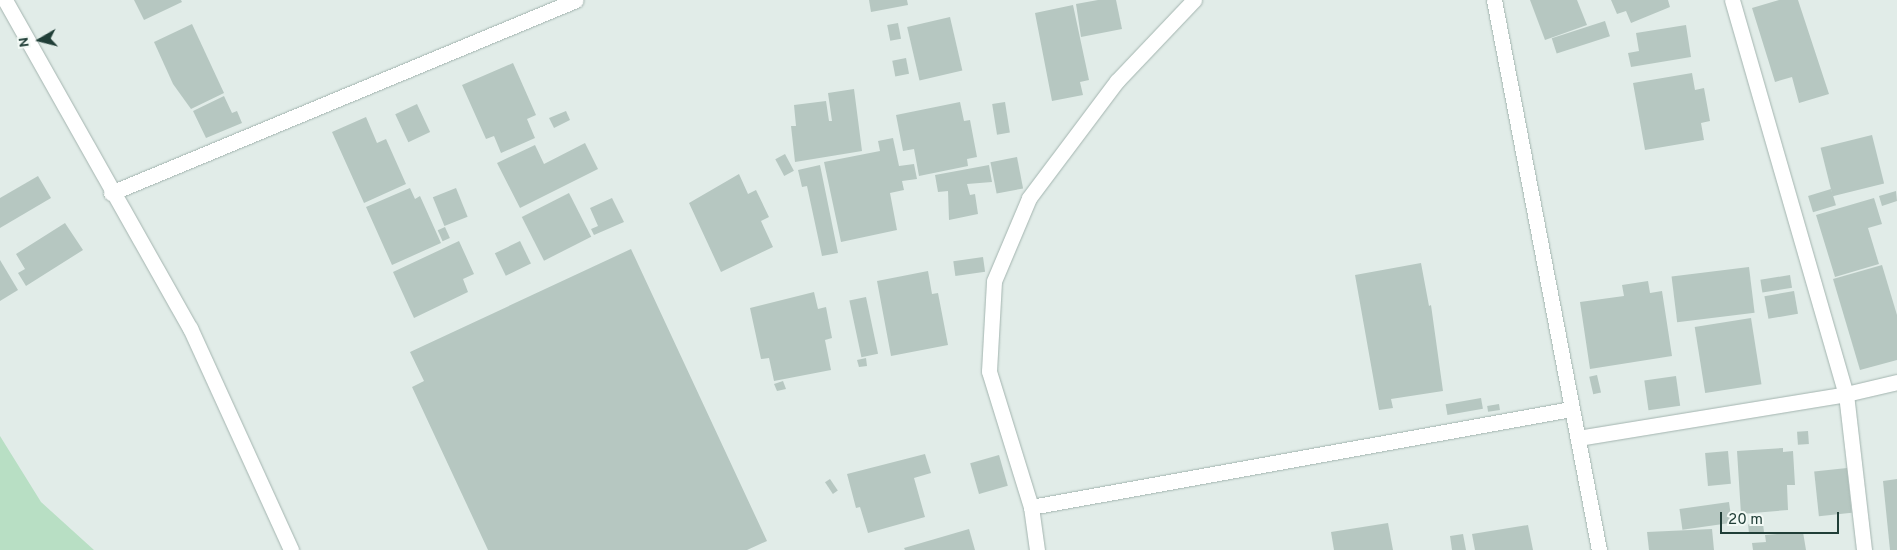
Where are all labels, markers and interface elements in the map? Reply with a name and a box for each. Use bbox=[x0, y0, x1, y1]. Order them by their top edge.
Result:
north arrow bbox=[15, 15, 65, 65]
text: N bbox=[16, 36, 34, 48]
scale bar bbox=[1722, 502, 1841, 534]
text: 20 m bbox=[1728, 511, 1763, 530]

